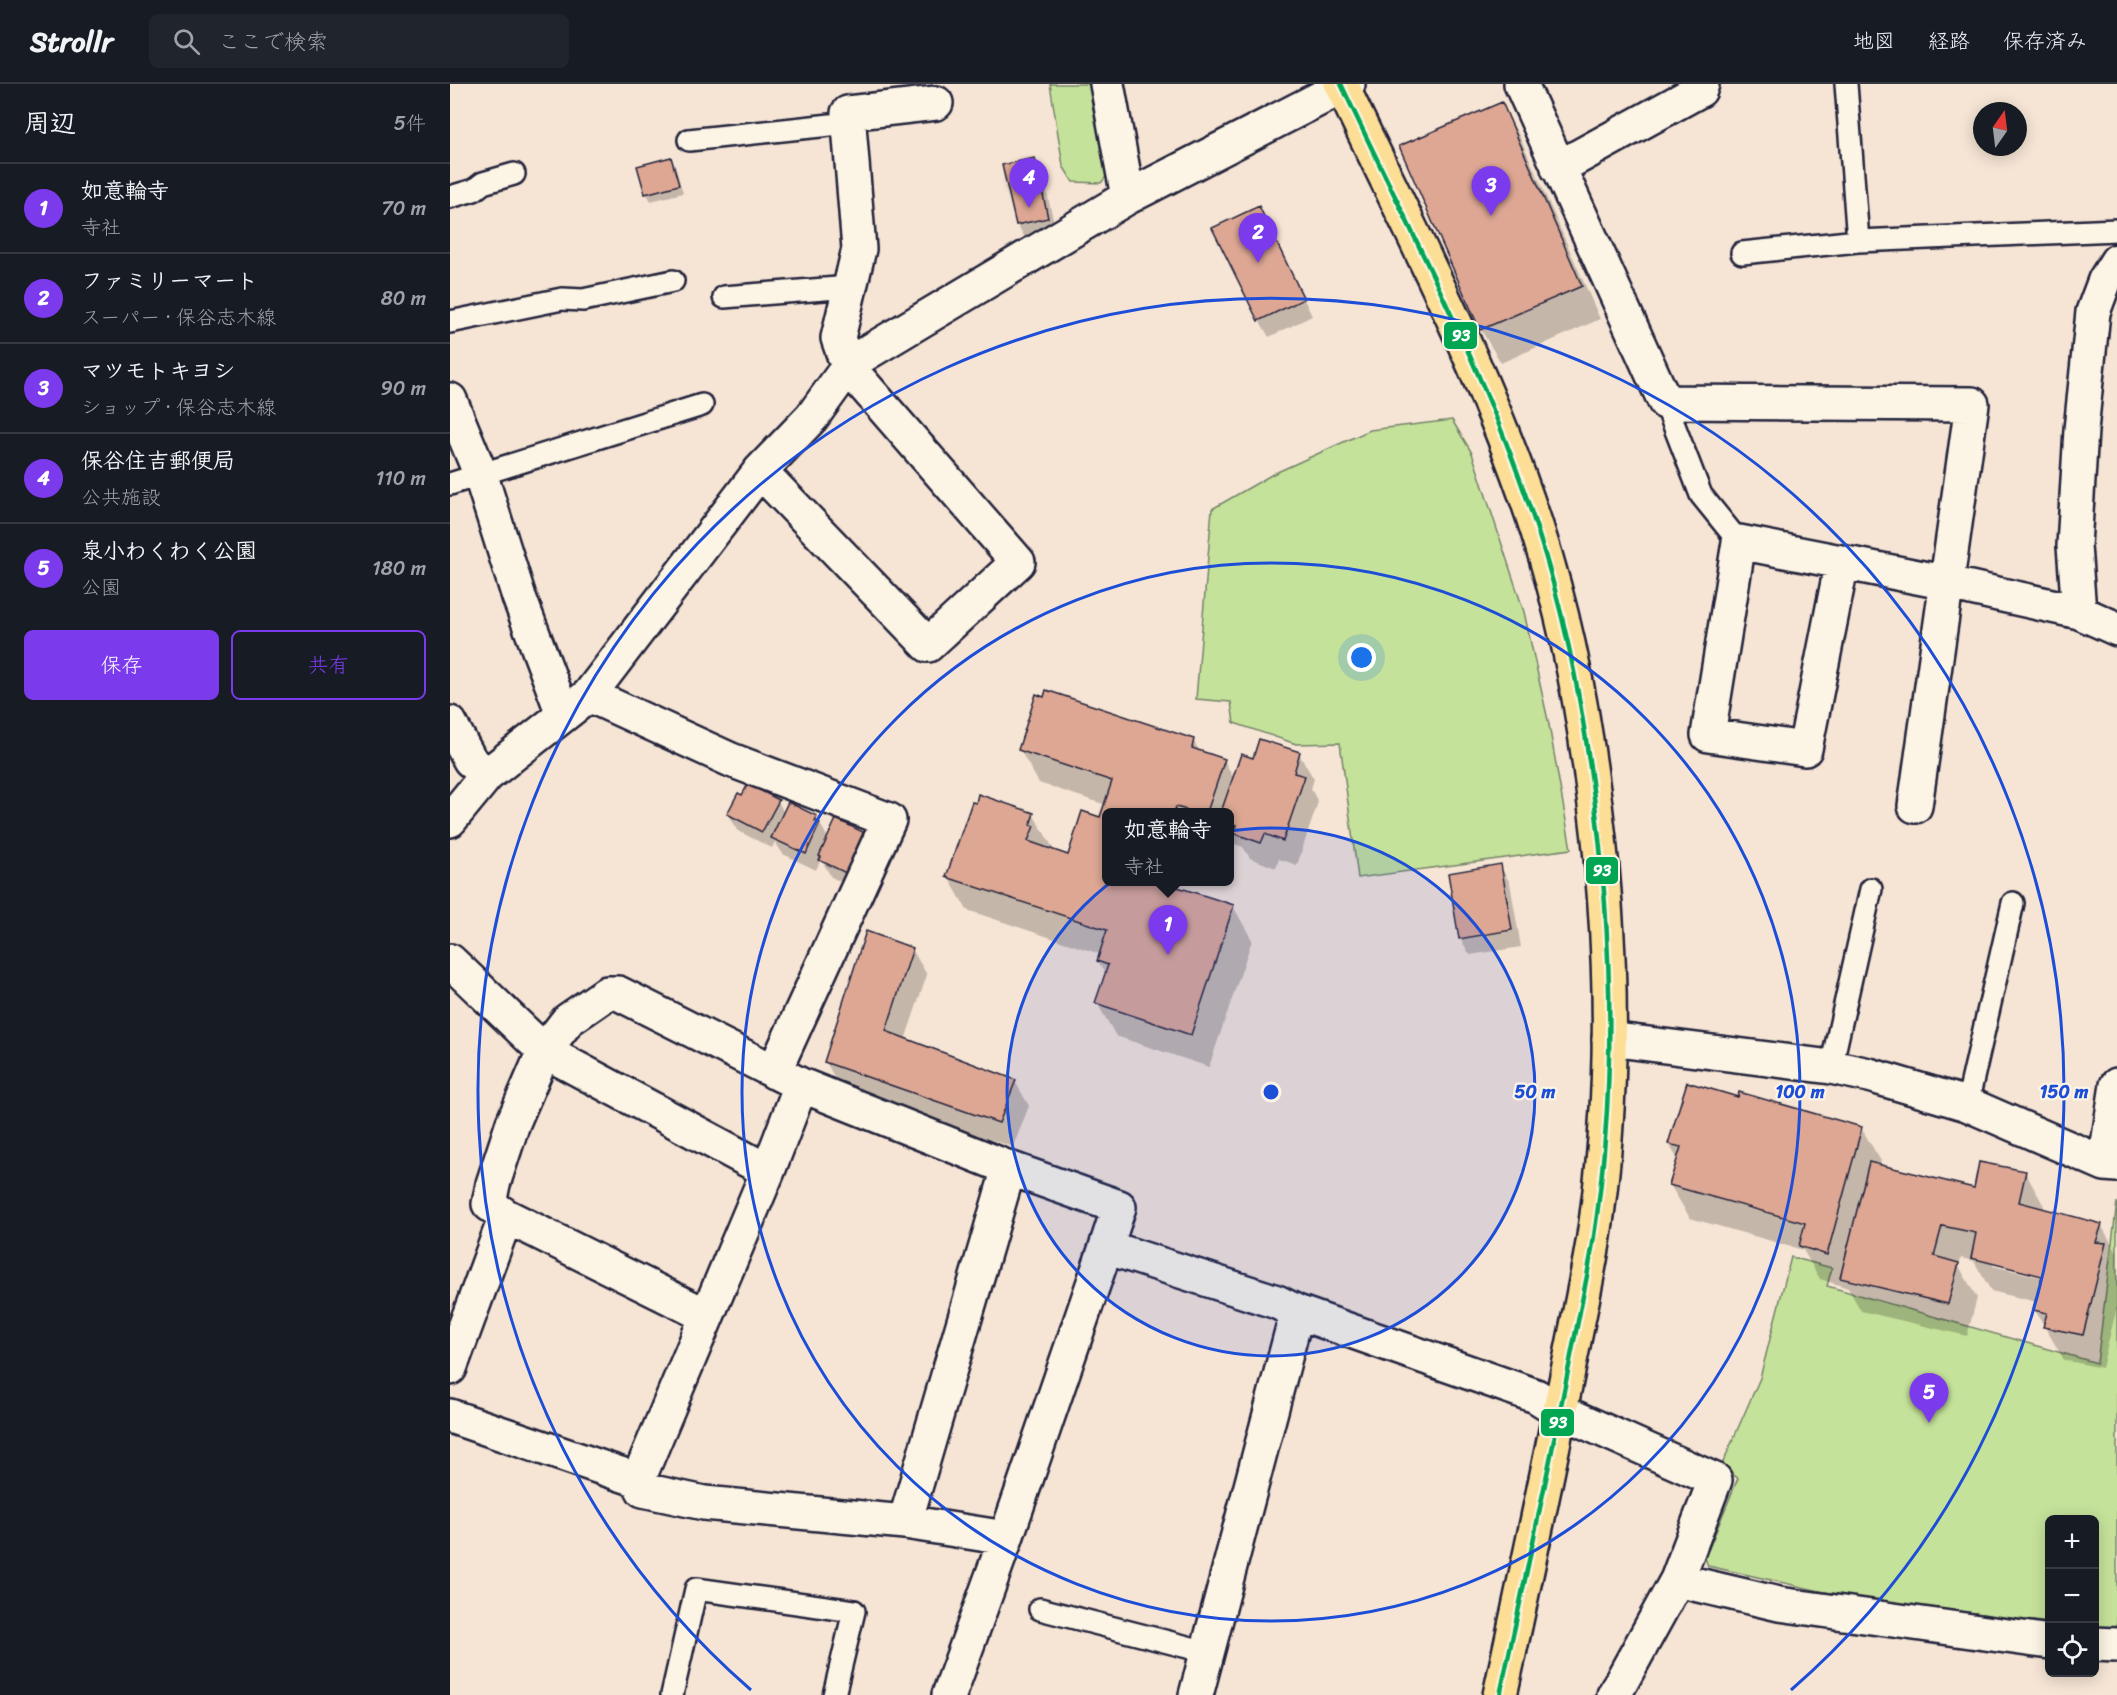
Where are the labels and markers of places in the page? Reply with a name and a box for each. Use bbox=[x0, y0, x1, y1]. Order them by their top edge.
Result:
pin: 4 bbox=[1010, 158, 1048, 208]
pin: 3 bbox=[1472, 166, 1510, 216]
pin: 2 bbox=[1238, 214, 1278, 263]
pin: 1 bbox=[1148, 906, 1188, 955]
centre of rings bbox=[1261, 1082, 1281, 1102]
pin: 5 bbox=[1910, 1374, 1948, 1423]

